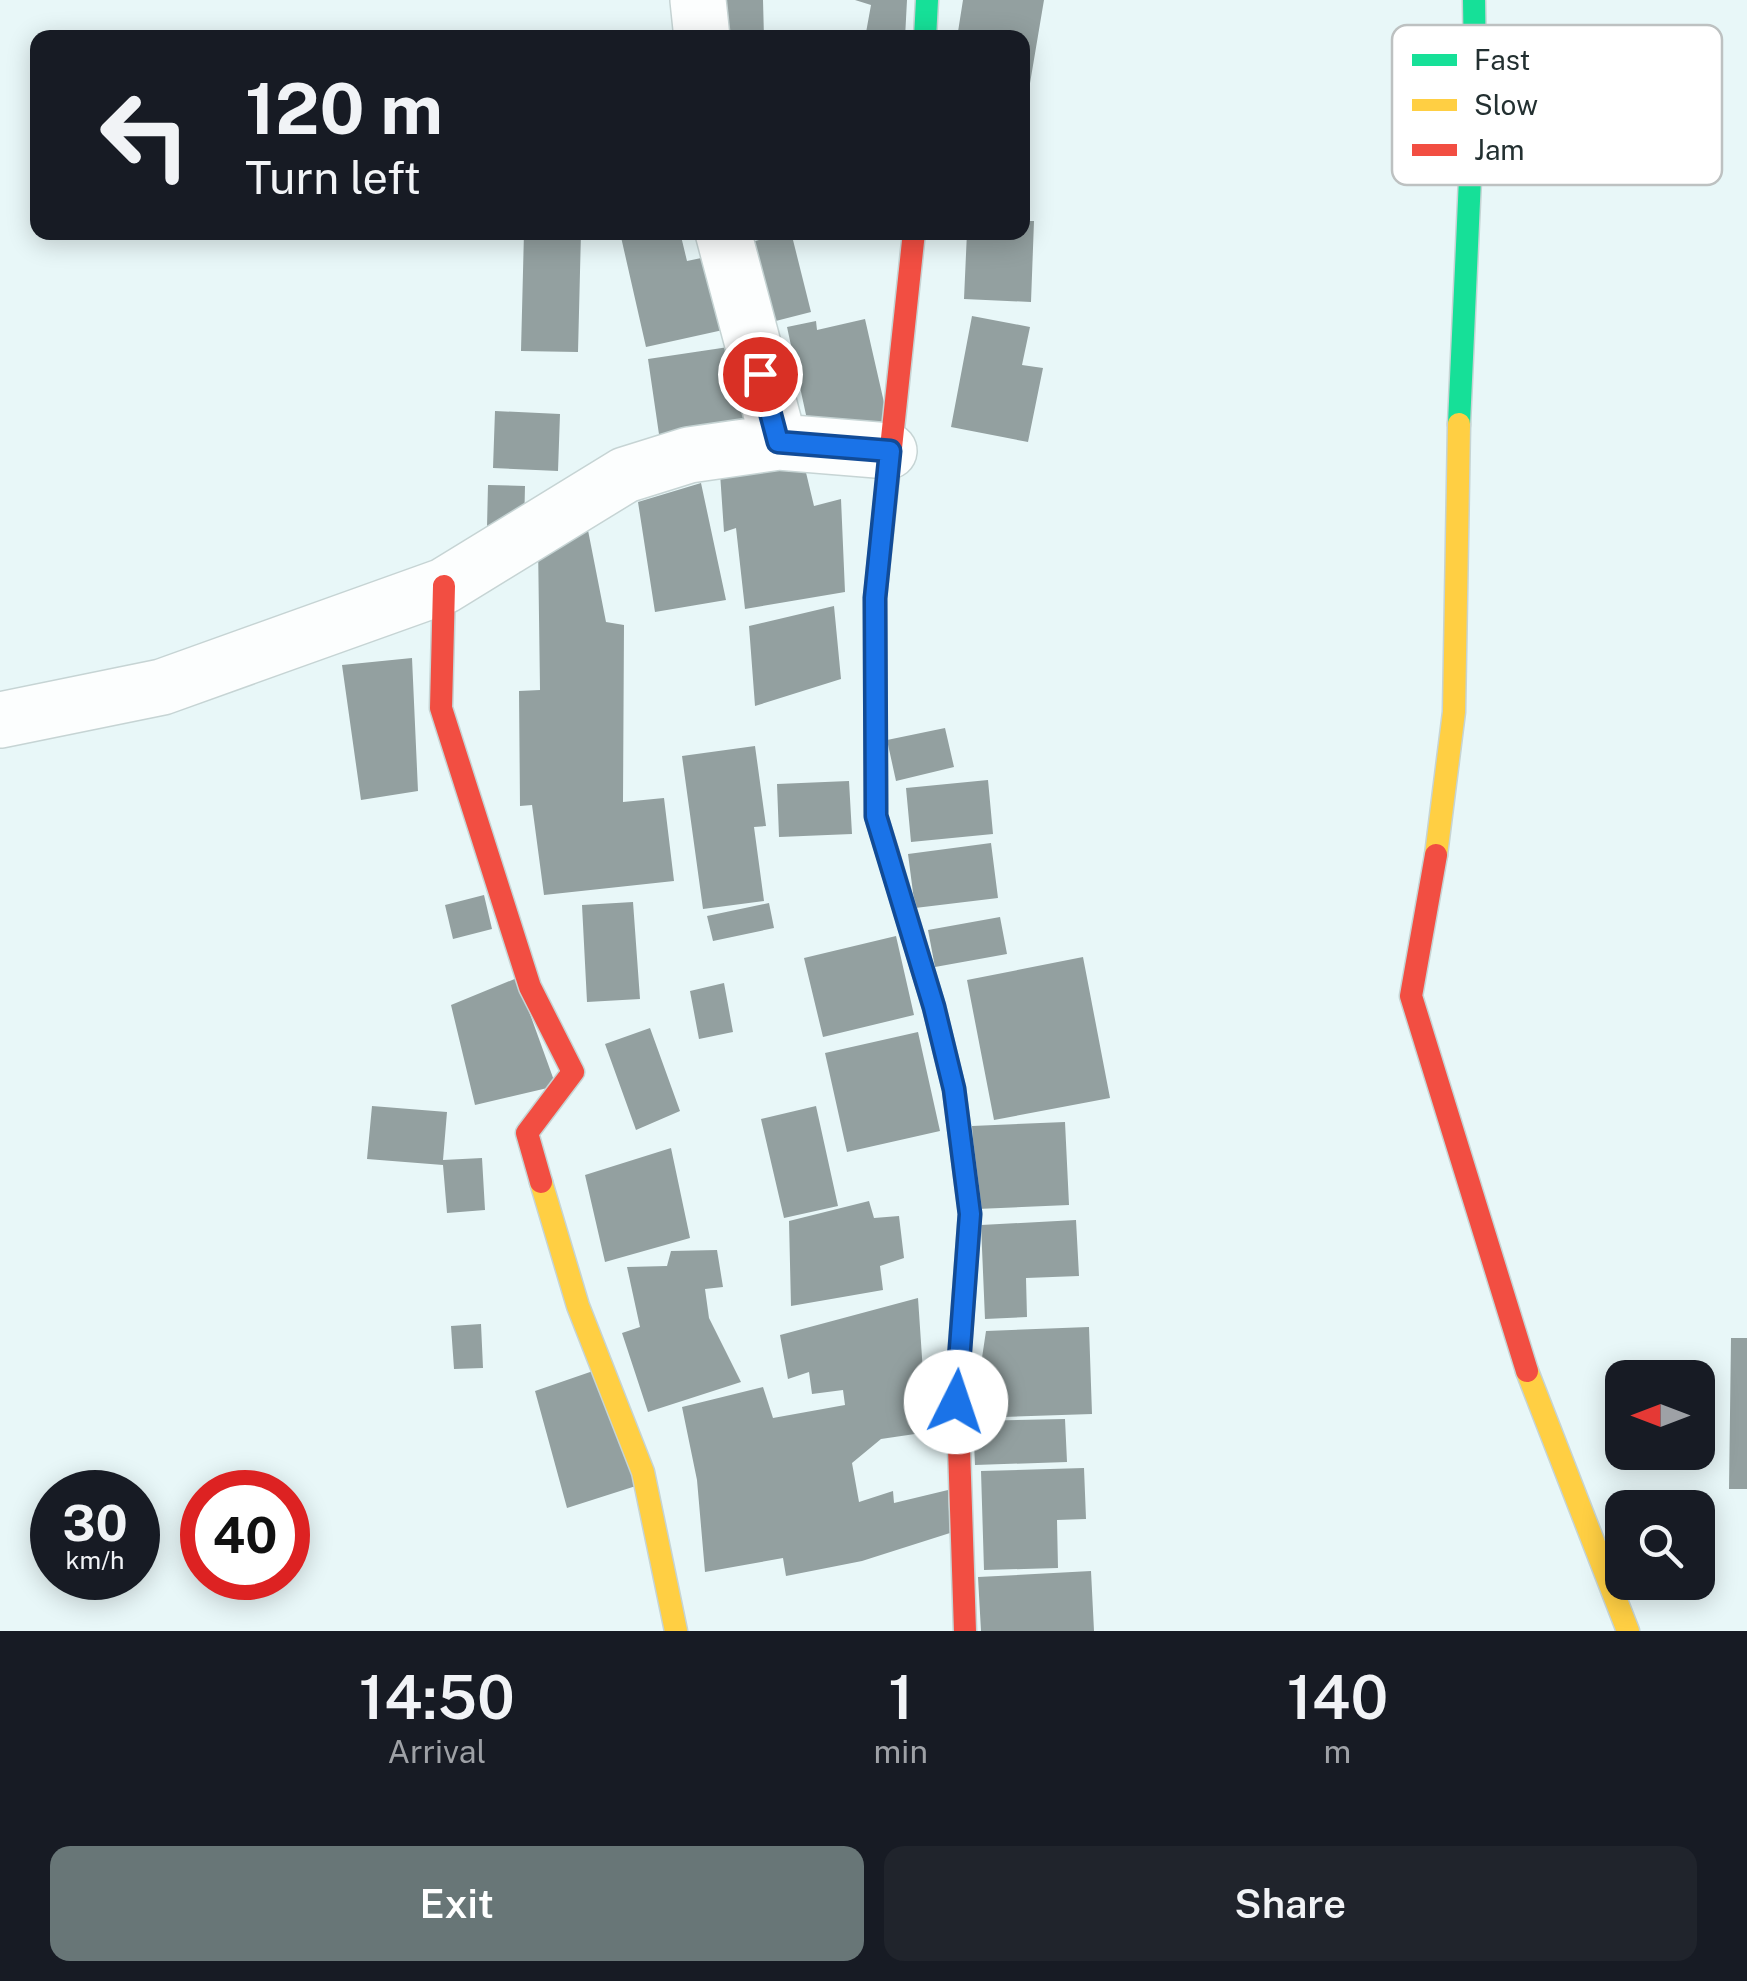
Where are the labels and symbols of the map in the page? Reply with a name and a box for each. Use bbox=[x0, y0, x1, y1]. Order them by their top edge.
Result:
legend bbox=[1392, 25, 1722, 185]
text: Fast bbox=[1474, 43, 1530, 76]
text: Slow bbox=[1474, 88, 1538, 121]
text: Jam bbox=[1474, 133, 1525, 166]
pin bbox=[718, 332, 803, 417]
position arrow bbox=[904, 1350, 1008, 1454]
north arrow bbox=[1605, 1360, 1715, 1470]
speed limit sign: 40 bbox=[180, 1470, 310, 1600]

